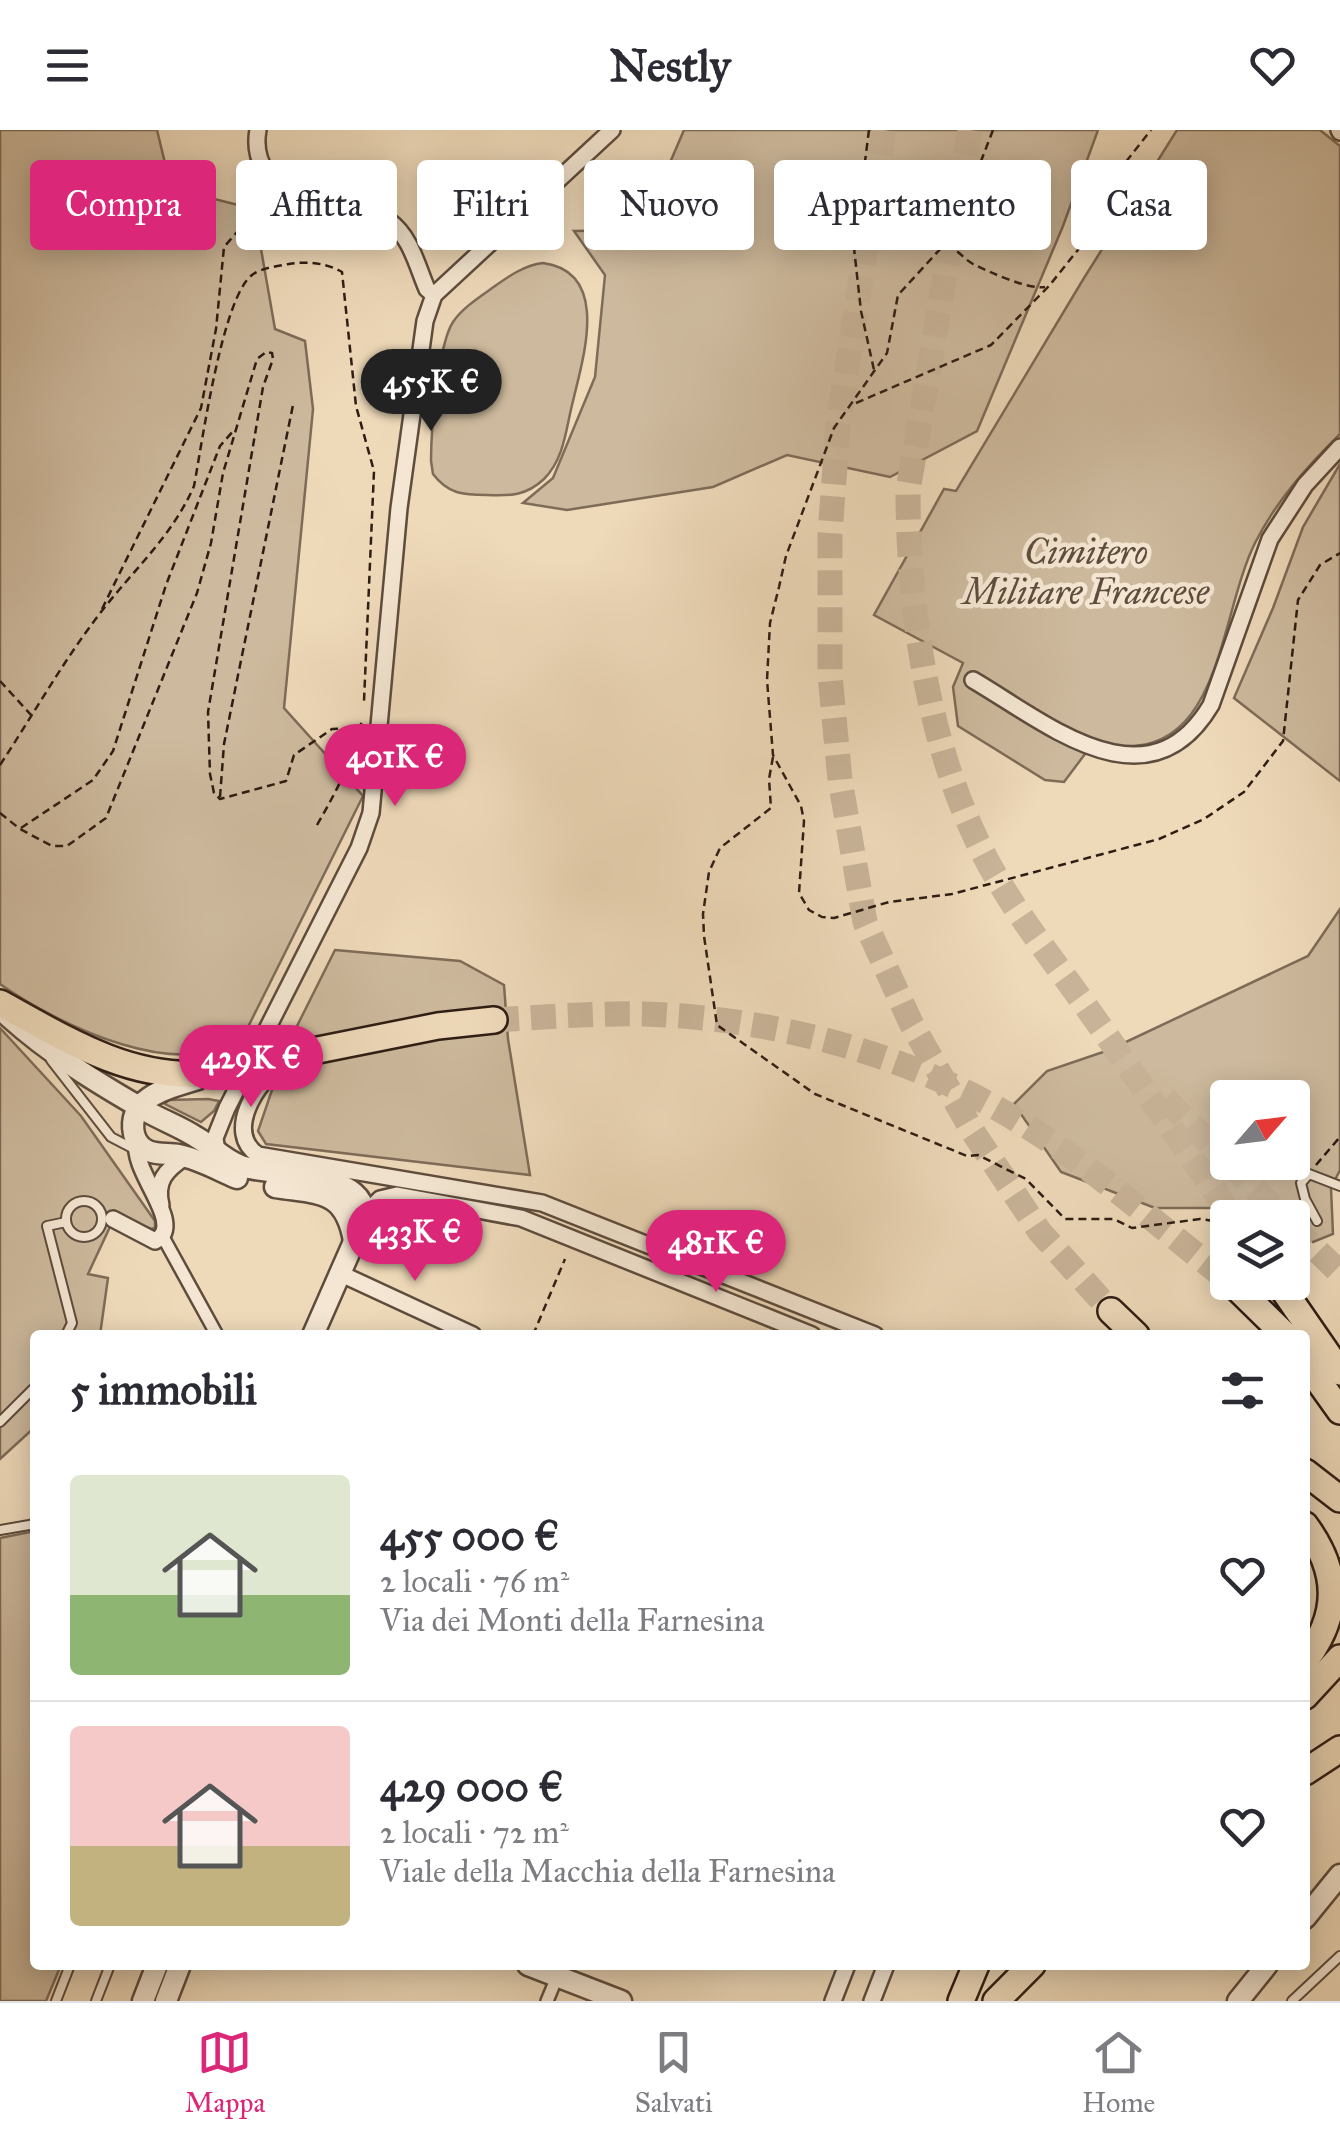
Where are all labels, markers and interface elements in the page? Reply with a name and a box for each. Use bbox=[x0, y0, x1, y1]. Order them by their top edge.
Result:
icon: menu bbox=[40, 38, 95, 93]
text: Nestly bbox=[609, 38, 731, 93]
icon: heart bbox=[1245, 38, 1300, 93]
chip: Compra bbox=[30, 160, 216, 250]
chip: Affitta bbox=[236, 160, 397, 250]
chip: Filtri bbox=[417, 160, 564, 250]
chip: Nuovo bbox=[584, 160, 754, 250]
chip: Appartamento bbox=[774, 160, 1051, 250]
chip: Casa bbox=[1071, 160, 1207, 250]
pin: 455K € bbox=[350, 349, 512, 434]
text: 455K € bbox=[383, 362, 479, 401]
park label: Cimitero Militare Francese bbox=[960, 531, 1210, 614]
pin: 401K € bbox=[314, 724, 476, 809]
text: 401K € bbox=[346, 737, 444, 776]
pin: 429K € bbox=[170, 1025, 332, 1110]
text: 429K € bbox=[201, 1038, 301, 1077]
north arrow bbox=[1210, 1080, 1310, 1180]
map controls bbox=[1210, 1080, 1310, 1300]
pin: 433K € bbox=[334, 1199, 496, 1284]
button: layers bbox=[1210, 1200, 1310, 1300]
pin: 481K € bbox=[635, 1210, 797, 1295]
text: 433K € bbox=[369, 1212, 461, 1251]
text: 481K € bbox=[668, 1223, 764, 1262]
icon: filters bbox=[1215, 1363, 1270, 1418]
text: 5 immobili bbox=[70, 1364, 257, 1416]
text: 455 000 € bbox=[380, 1510, 559, 1562]
icon: home bbox=[150, 1515, 270, 1635]
icon: heart bbox=[1215, 1548, 1270, 1603]
text: 2 locali · 76 m² bbox=[380, 1562, 569, 1601]
text: Via dei Monti della Farnesina bbox=[380, 1601, 764, 1640]
text: 429 000 € bbox=[380, 1761, 564, 1813]
icon: home bbox=[150, 1766, 270, 1886]
icon: heart bbox=[1215, 1799, 1270, 1854]
text: 2 locali · 72 m² bbox=[380, 1813, 569, 1852]
text: Viale della Macchia della Farnesina bbox=[380, 1852, 836, 1891]
tab: Mappa bbox=[185, 2025, 265, 2120]
tab: Salvati bbox=[635, 2025, 713, 2120]
tab: Home bbox=[1082, 2025, 1155, 2120]

